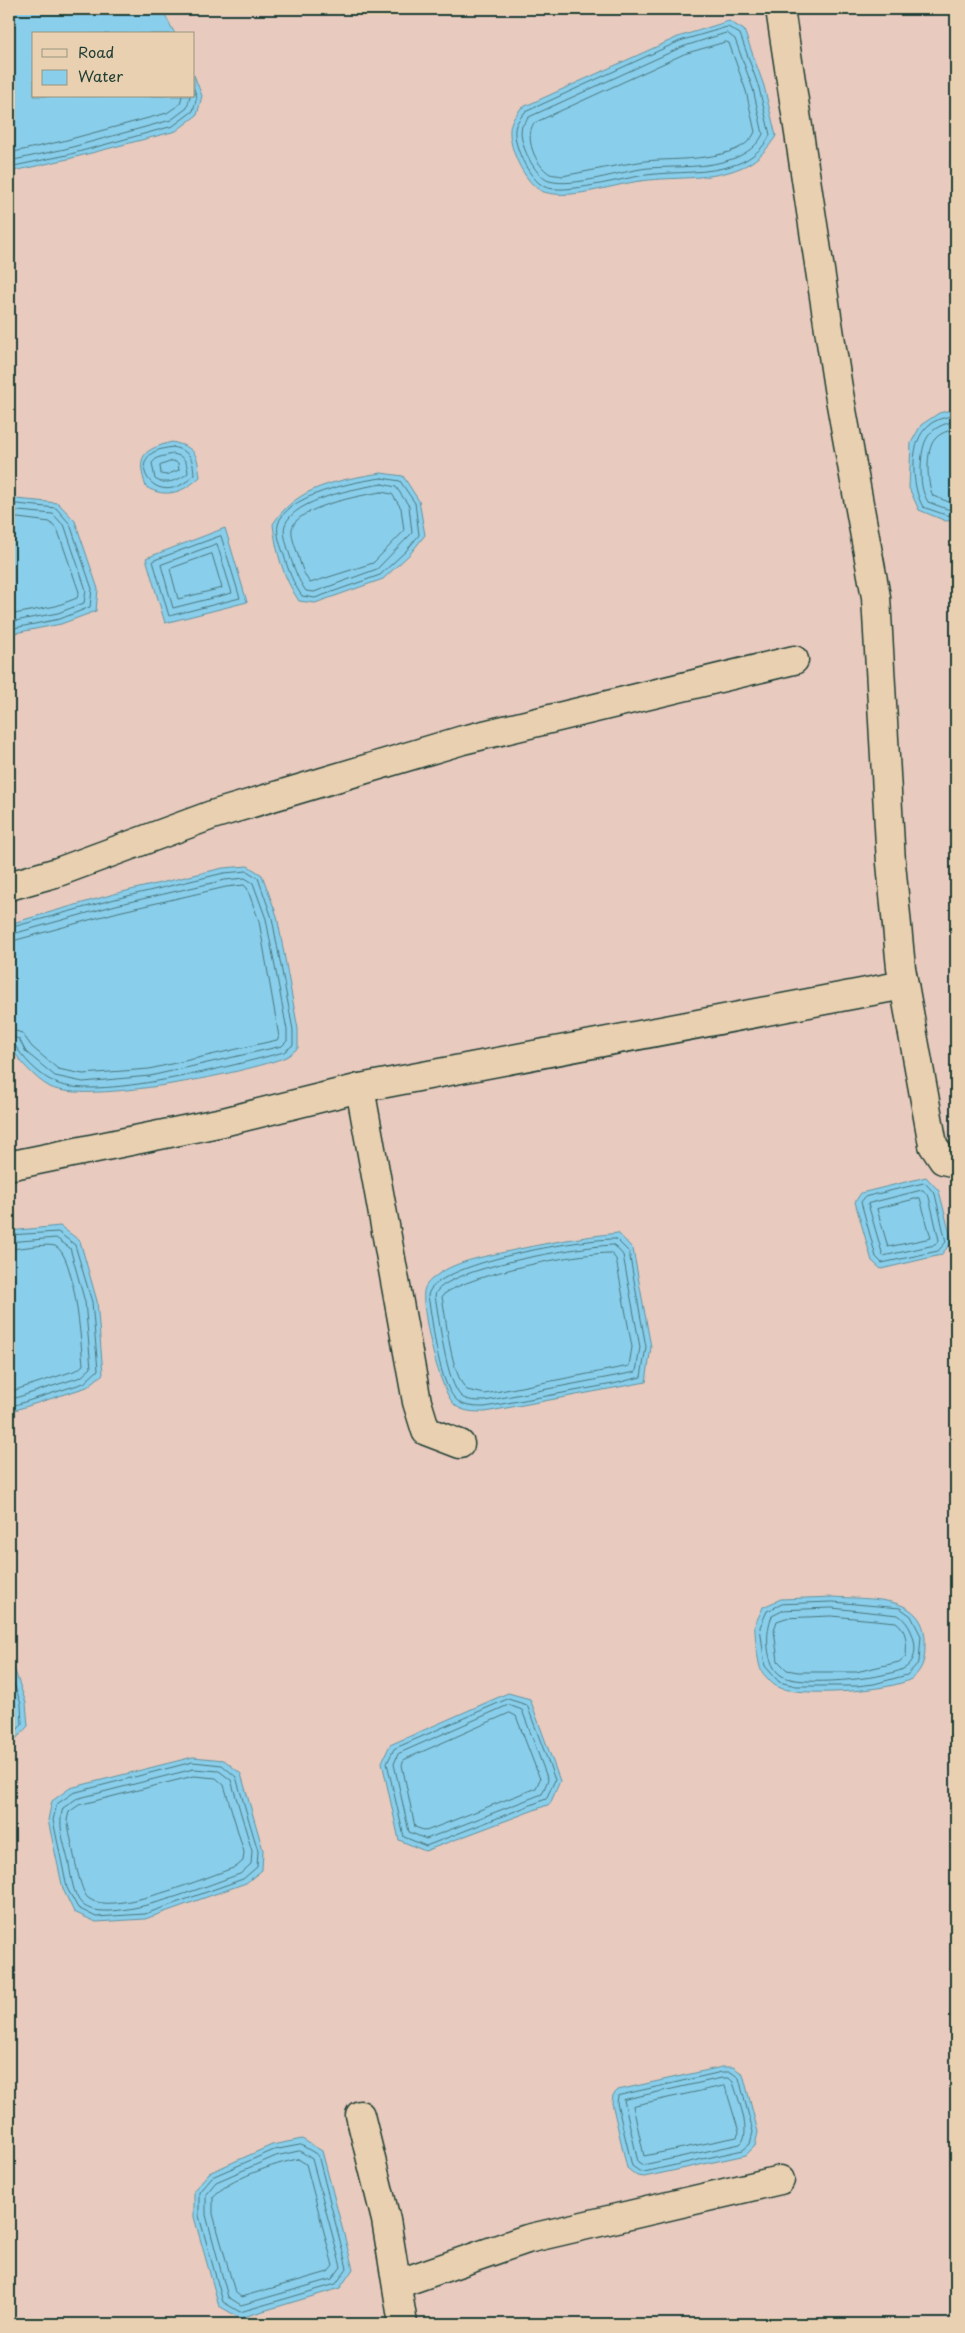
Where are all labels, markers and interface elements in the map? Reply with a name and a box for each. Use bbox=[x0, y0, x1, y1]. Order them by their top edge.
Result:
legend bbox=[32, 32, 195, 98]
text: Road bbox=[78, 40, 114, 63]
text: Water bbox=[78, 64, 123, 87]

